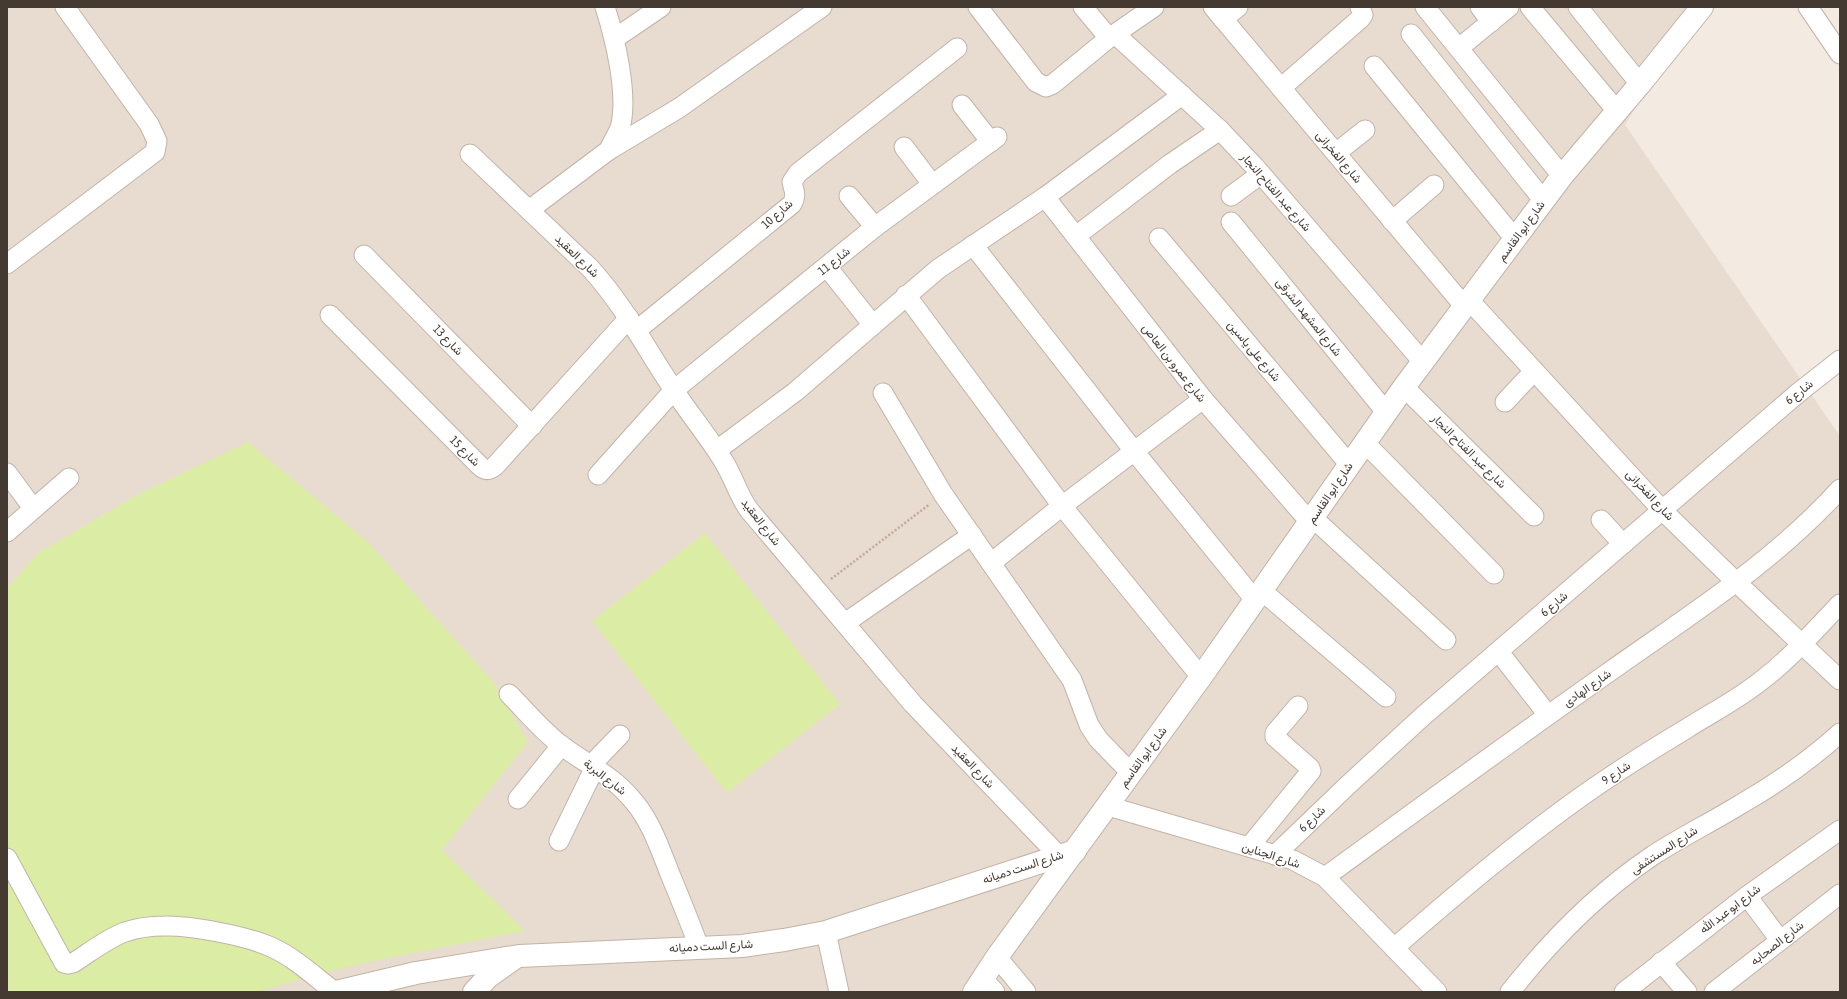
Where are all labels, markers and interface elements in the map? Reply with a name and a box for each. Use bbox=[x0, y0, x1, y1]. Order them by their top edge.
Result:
street label: شارع الفخرانى bbox=[1312, 128, 1365, 187]
street label: شارع عبد الفتاح النجار bbox=[1236, 149, 1314, 235]
street label: شارع 10 bbox=[759, 196, 797, 233]
street label: شارع ابو القاسم bbox=[1494, 198, 1549, 265]
street label: شارع العقيد bbox=[551, 232, 602, 282]
street label: شارع 11 bbox=[815, 244, 854, 280]
street label: شارع المشهد الشرقى bbox=[1272, 275, 1345, 360]
street label: شارع على ياسين bbox=[1223, 318, 1283, 386]
street label: شارع عمرو بن العاص bbox=[1138, 321, 1209, 406]
street label: شارع 13 bbox=[429, 322, 466, 360]
street label: شارع 6 bbox=[1782, 377, 1817, 409]
street label: شارع عبد الفتاح النجار bbox=[1427, 410, 1509, 493]
street label: شارع 15 bbox=[446, 433, 483, 470]
street label: شارع ابو القاسم bbox=[1304, 459, 1357, 528]
street label: شارع الفخرانى bbox=[1622, 467, 1677, 525]
street label: شارع العقيد bbox=[737, 496, 784, 549]
street label: شارع 6 bbox=[1538, 588, 1572, 621]
street label: شارع الهادى bbox=[1560, 666, 1615, 711]
street label: شارع ابو القاسم bbox=[1116, 724, 1171, 791]
street label: شارع العقيد bbox=[947, 741, 997, 792]
street label: شارع البربة bbox=[580, 756, 629, 800]
street label: شارع 9 bbox=[1599, 758, 1634, 789]
street label: شارع 6 bbox=[1296, 803, 1330, 836]
street label: شارع المستشفى bbox=[1628, 823, 1701, 879]
street label: شارع الجناين bbox=[1240, 839, 1302, 873]
street label: شارع الست دميانه bbox=[981, 847, 1066, 889]
street label: شارع ابو عبد الله bbox=[1697, 882, 1764, 938]
street label: شارع الصحابه bbox=[1748, 918, 1808, 970]
street label: شارع الست دميانه bbox=[669, 937, 754, 957]

